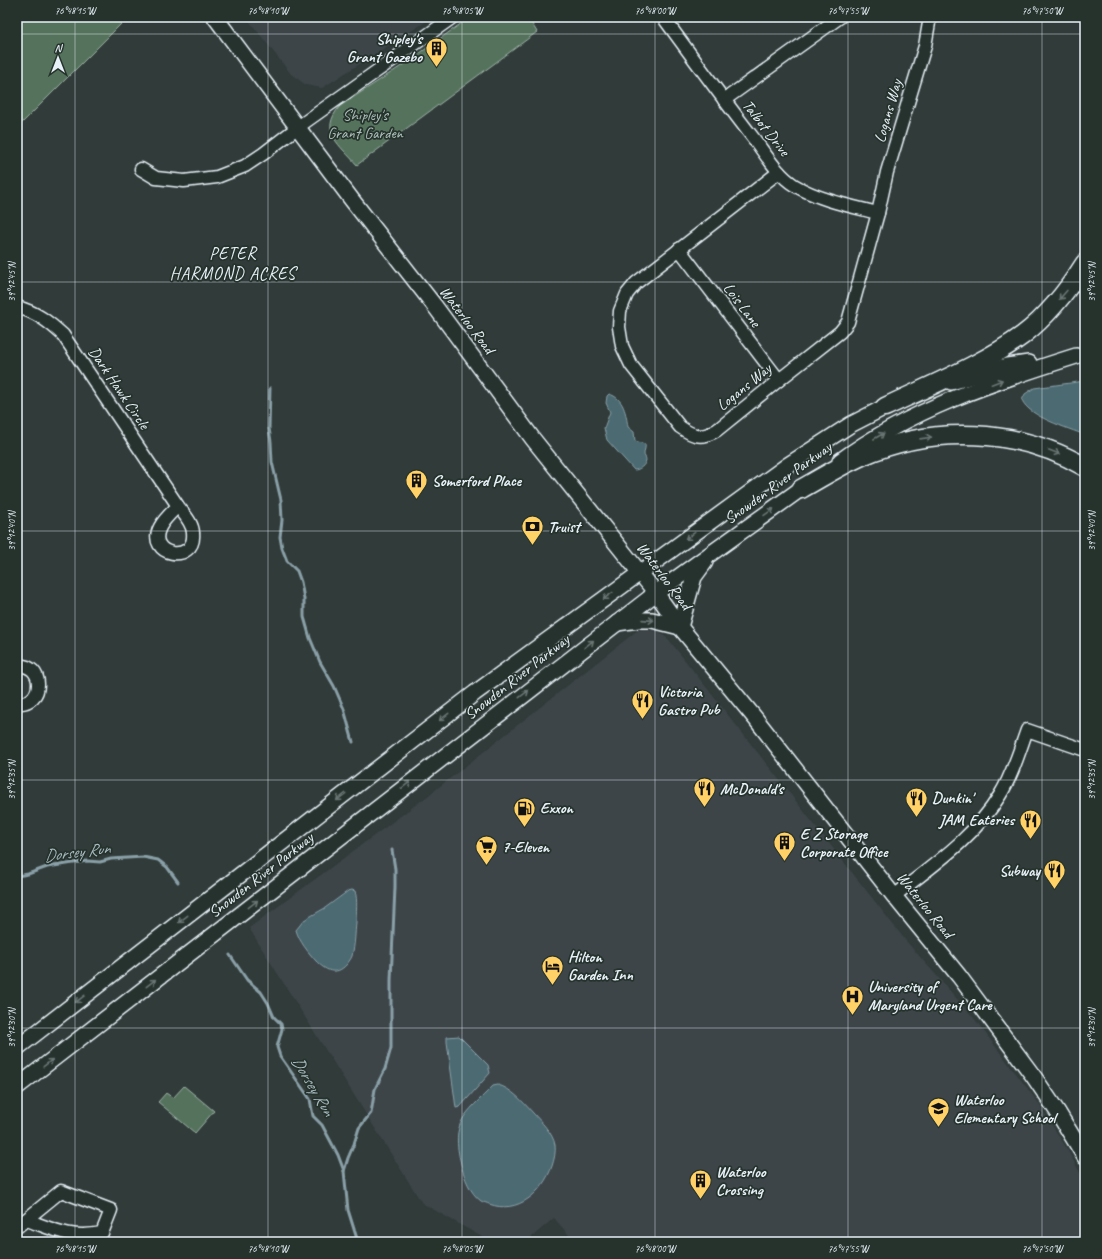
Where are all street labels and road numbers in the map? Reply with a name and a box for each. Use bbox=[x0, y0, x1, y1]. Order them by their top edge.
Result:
street label: Logans Way bbox=[869, 76, 907, 145]
street label: Talbot Drive bbox=[738, 96, 795, 162]
street label: Lois Lane bbox=[719, 279, 766, 333]
street label: Waterloo Road bbox=[435, 282, 501, 360]
street label: Dark Hawk Circle bbox=[84, 343, 155, 435]
street label: Logans Way bbox=[713, 358, 777, 415]
street label: Snowden River Parkway bbox=[720, 436, 837, 529]
street label: Waterloo Road bbox=[632, 538, 698, 616]
street label: Snowden River Parkway bbox=[461, 629, 575, 724]
street label: Snowden River Parkway bbox=[205, 827, 319, 922]
street label: Waterloo Road bbox=[892, 868, 960, 944]

